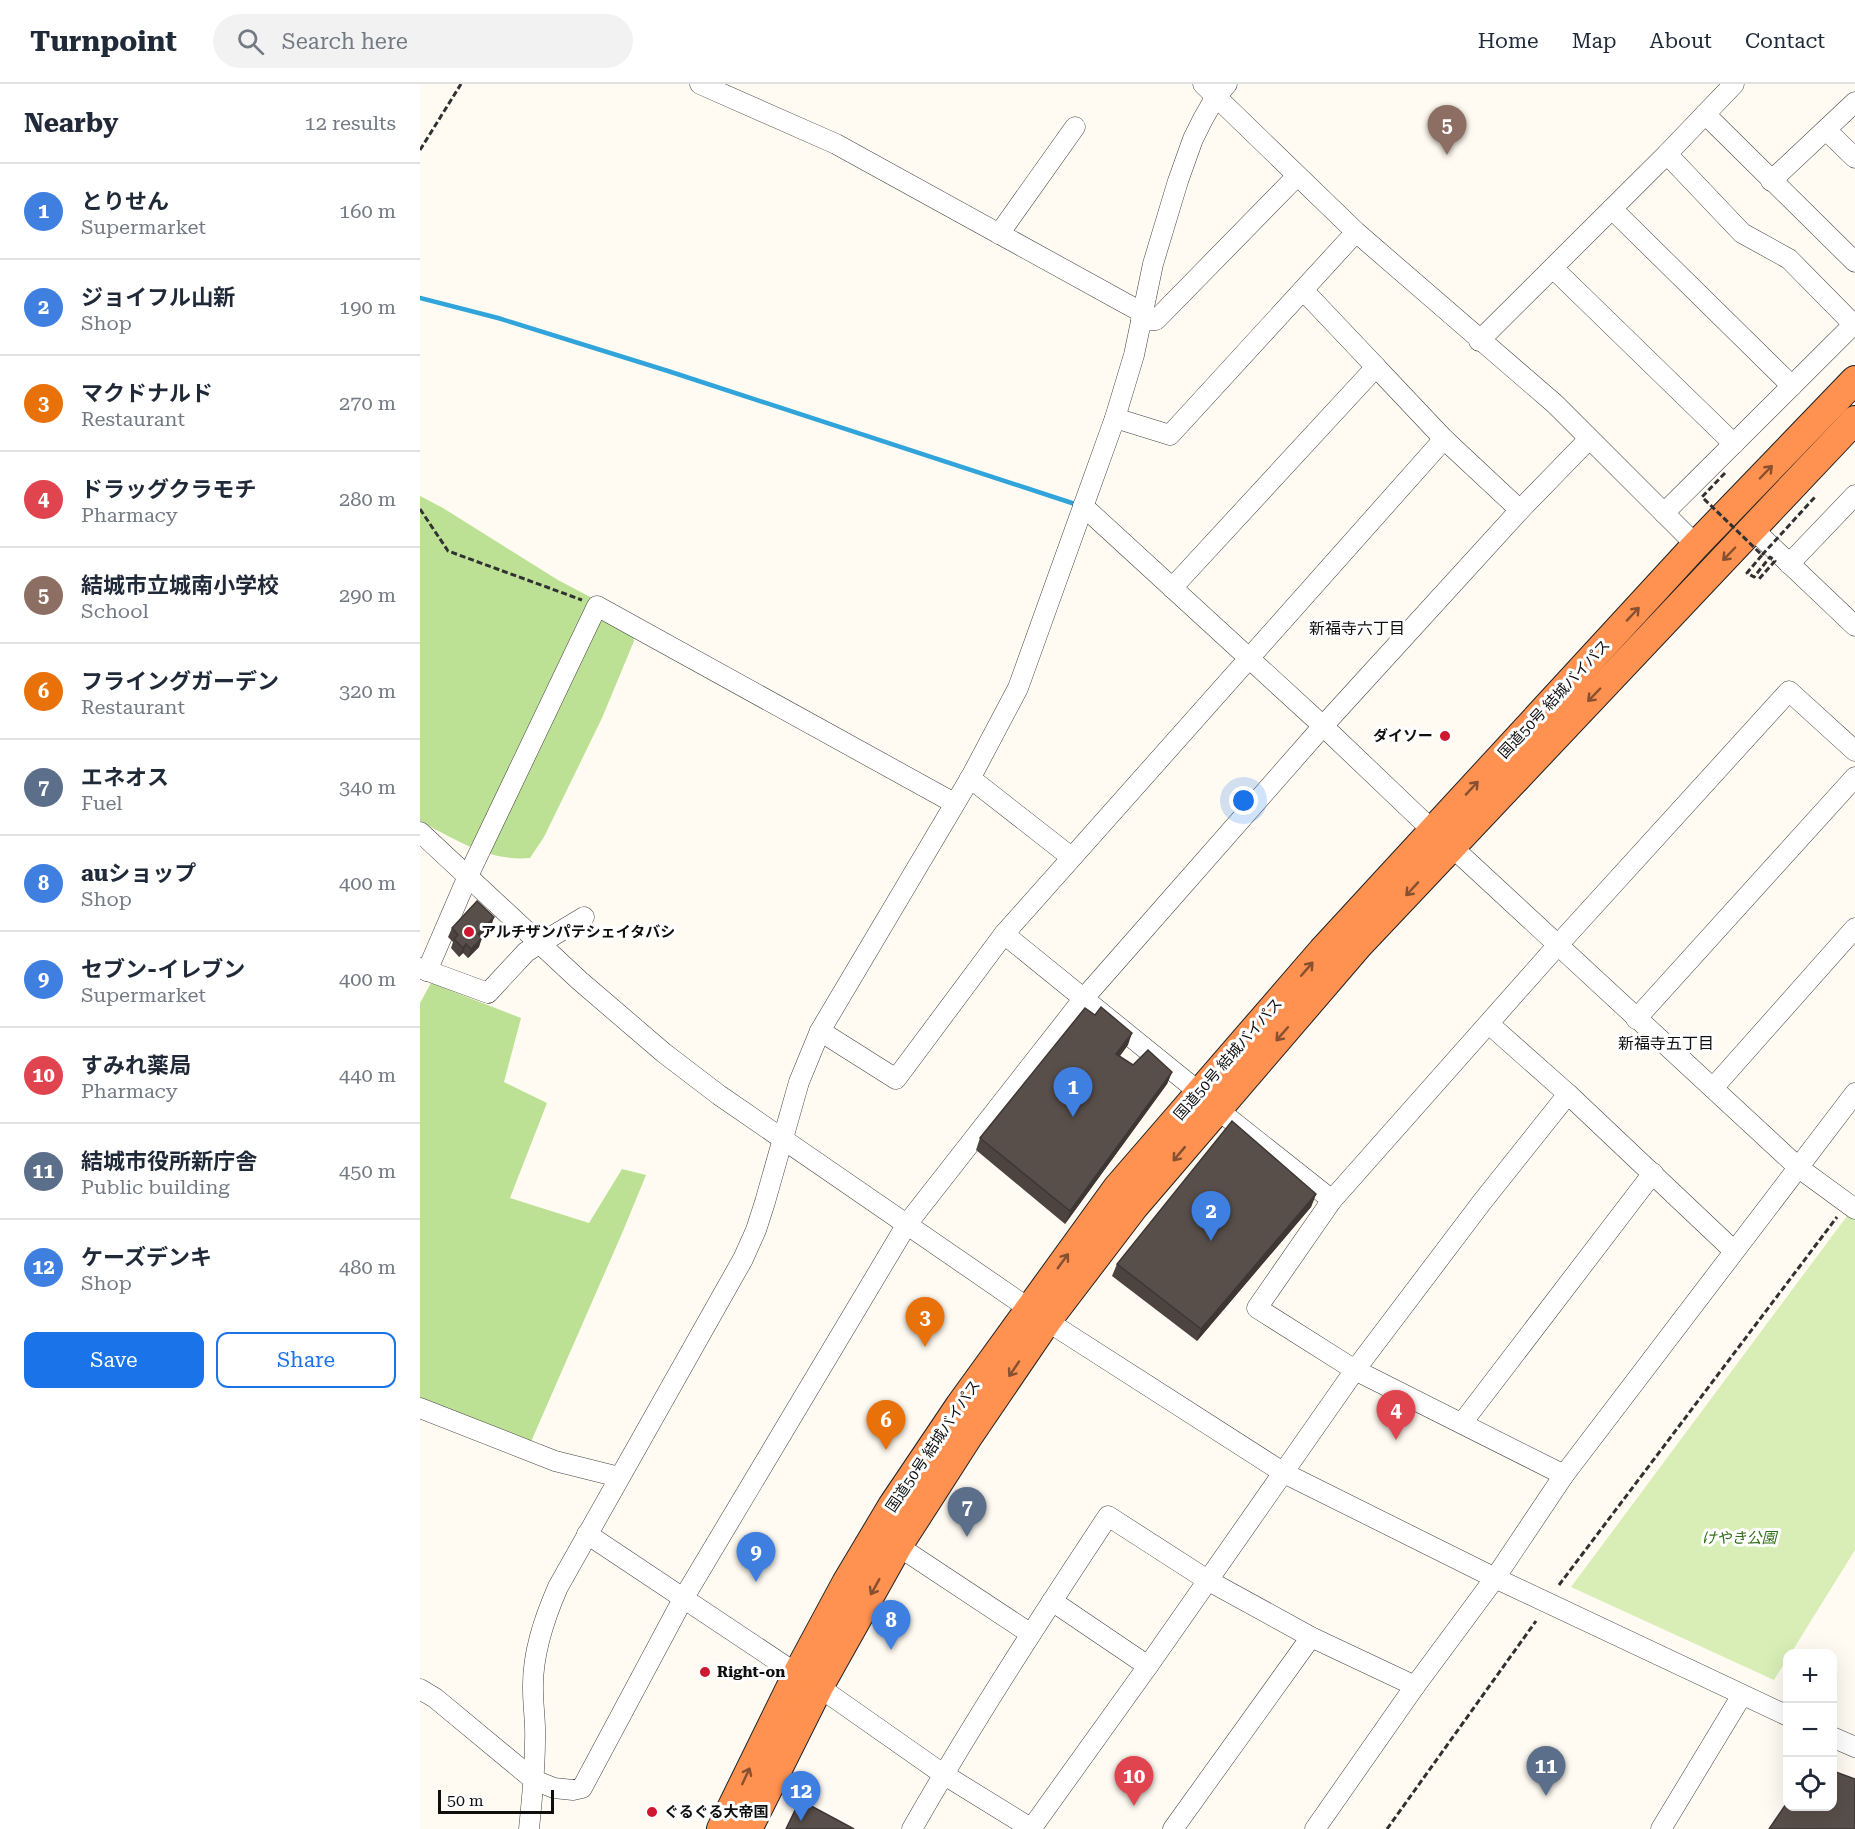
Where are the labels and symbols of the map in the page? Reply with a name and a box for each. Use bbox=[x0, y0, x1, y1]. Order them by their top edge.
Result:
pin: 5 bbox=[1428, 106, 1466, 155]
one-way arrow bbox=[1759, 464, 1774, 479]
one-way arrow bbox=[1721, 547, 1736, 562]
one-way arrow bbox=[1626, 607, 1640, 622]
district label: 新福寺六丁目 bbox=[1309, 619, 1405, 638]
street label: 国道50号 結城バイパス bbox=[1494, 636, 1614, 762]
one-way arrow bbox=[1587, 688, 1602, 703]
place label: ダイソー bbox=[1373, 727, 1433, 745]
marker: ダイソー bbox=[1438, 729, 1452, 743]
one-way arrow bbox=[1465, 781, 1480, 796]
your location bbox=[1229, 786, 1258, 815]
one-way arrow bbox=[1404, 881, 1419, 896]
place label: アルチザンパテシェイタバシ bbox=[481, 923, 675, 941]
marker: アルチザンパテシェイタバシ bbox=[462, 925, 476, 939]
one-way arrow bbox=[1300, 961, 1313, 977]
street label: 国道50号 結城バイパス bbox=[1170, 994, 1286, 1124]
one-way arrow bbox=[1275, 1026, 1289, 1041]
district label: 新福寺五丁目 bbox=[1618, 1034, 1714, 1053]
pin: 1 bbox=[1054, 1068, 1092, 1117]
one-way arrow bbox=[1172, 1146, 1186, 1161]
pin: 2 bbox=[1192, 1192, 1230, 1241]
one-way arrow bbox=[1057, 1253, 1070, 1269]
pin: 3 bbox=[906, 1298, 944, 1347]
one-way arrow bbox=[1008, 1361, 1020, 1377]
street label: 国道50号 結城バイパス bbox=[882, 1377, 984, 1515]
pin: 4 bbox=[1376, 1390, 1416, 1440]
pin: 6 bbox=[866, 1400, 906, 1450]
pin: 7 bbox=[948, 1488, 986, 1537]
park label: けやき公園 bbox=[1701, 1529, 1778, 1547]
pin: 9 bbox=[736, 1532, 776, 1582]
one-way arrow bbox=[869, 1578, 881, 1595]
pin: 8 bbox=[872, 1600, 910, 1650]
place label: Right-on bbox=[717, 1663, 785, 1681]
marker: Right-on bbox=[698, 1665, 712, 1679]
pin: 11 bbox=[1526, 1746, 1566, 1796]
pin: 10 bbox=[1114, 1756, 1154, 1806]
one-way arrow bbox=[740, 1768, 752, 1786]
pin: 12 bbox=[782, 1772, 820, 1821]
scale bar bbox=[438, 1787, 554, 1814]
place label: ぐるぐる大帝国 bbox=[664, 1803, 768, 1821]
marker: ぐるぐる大帝国 bbox=[645, 1805, 659, 1819]

